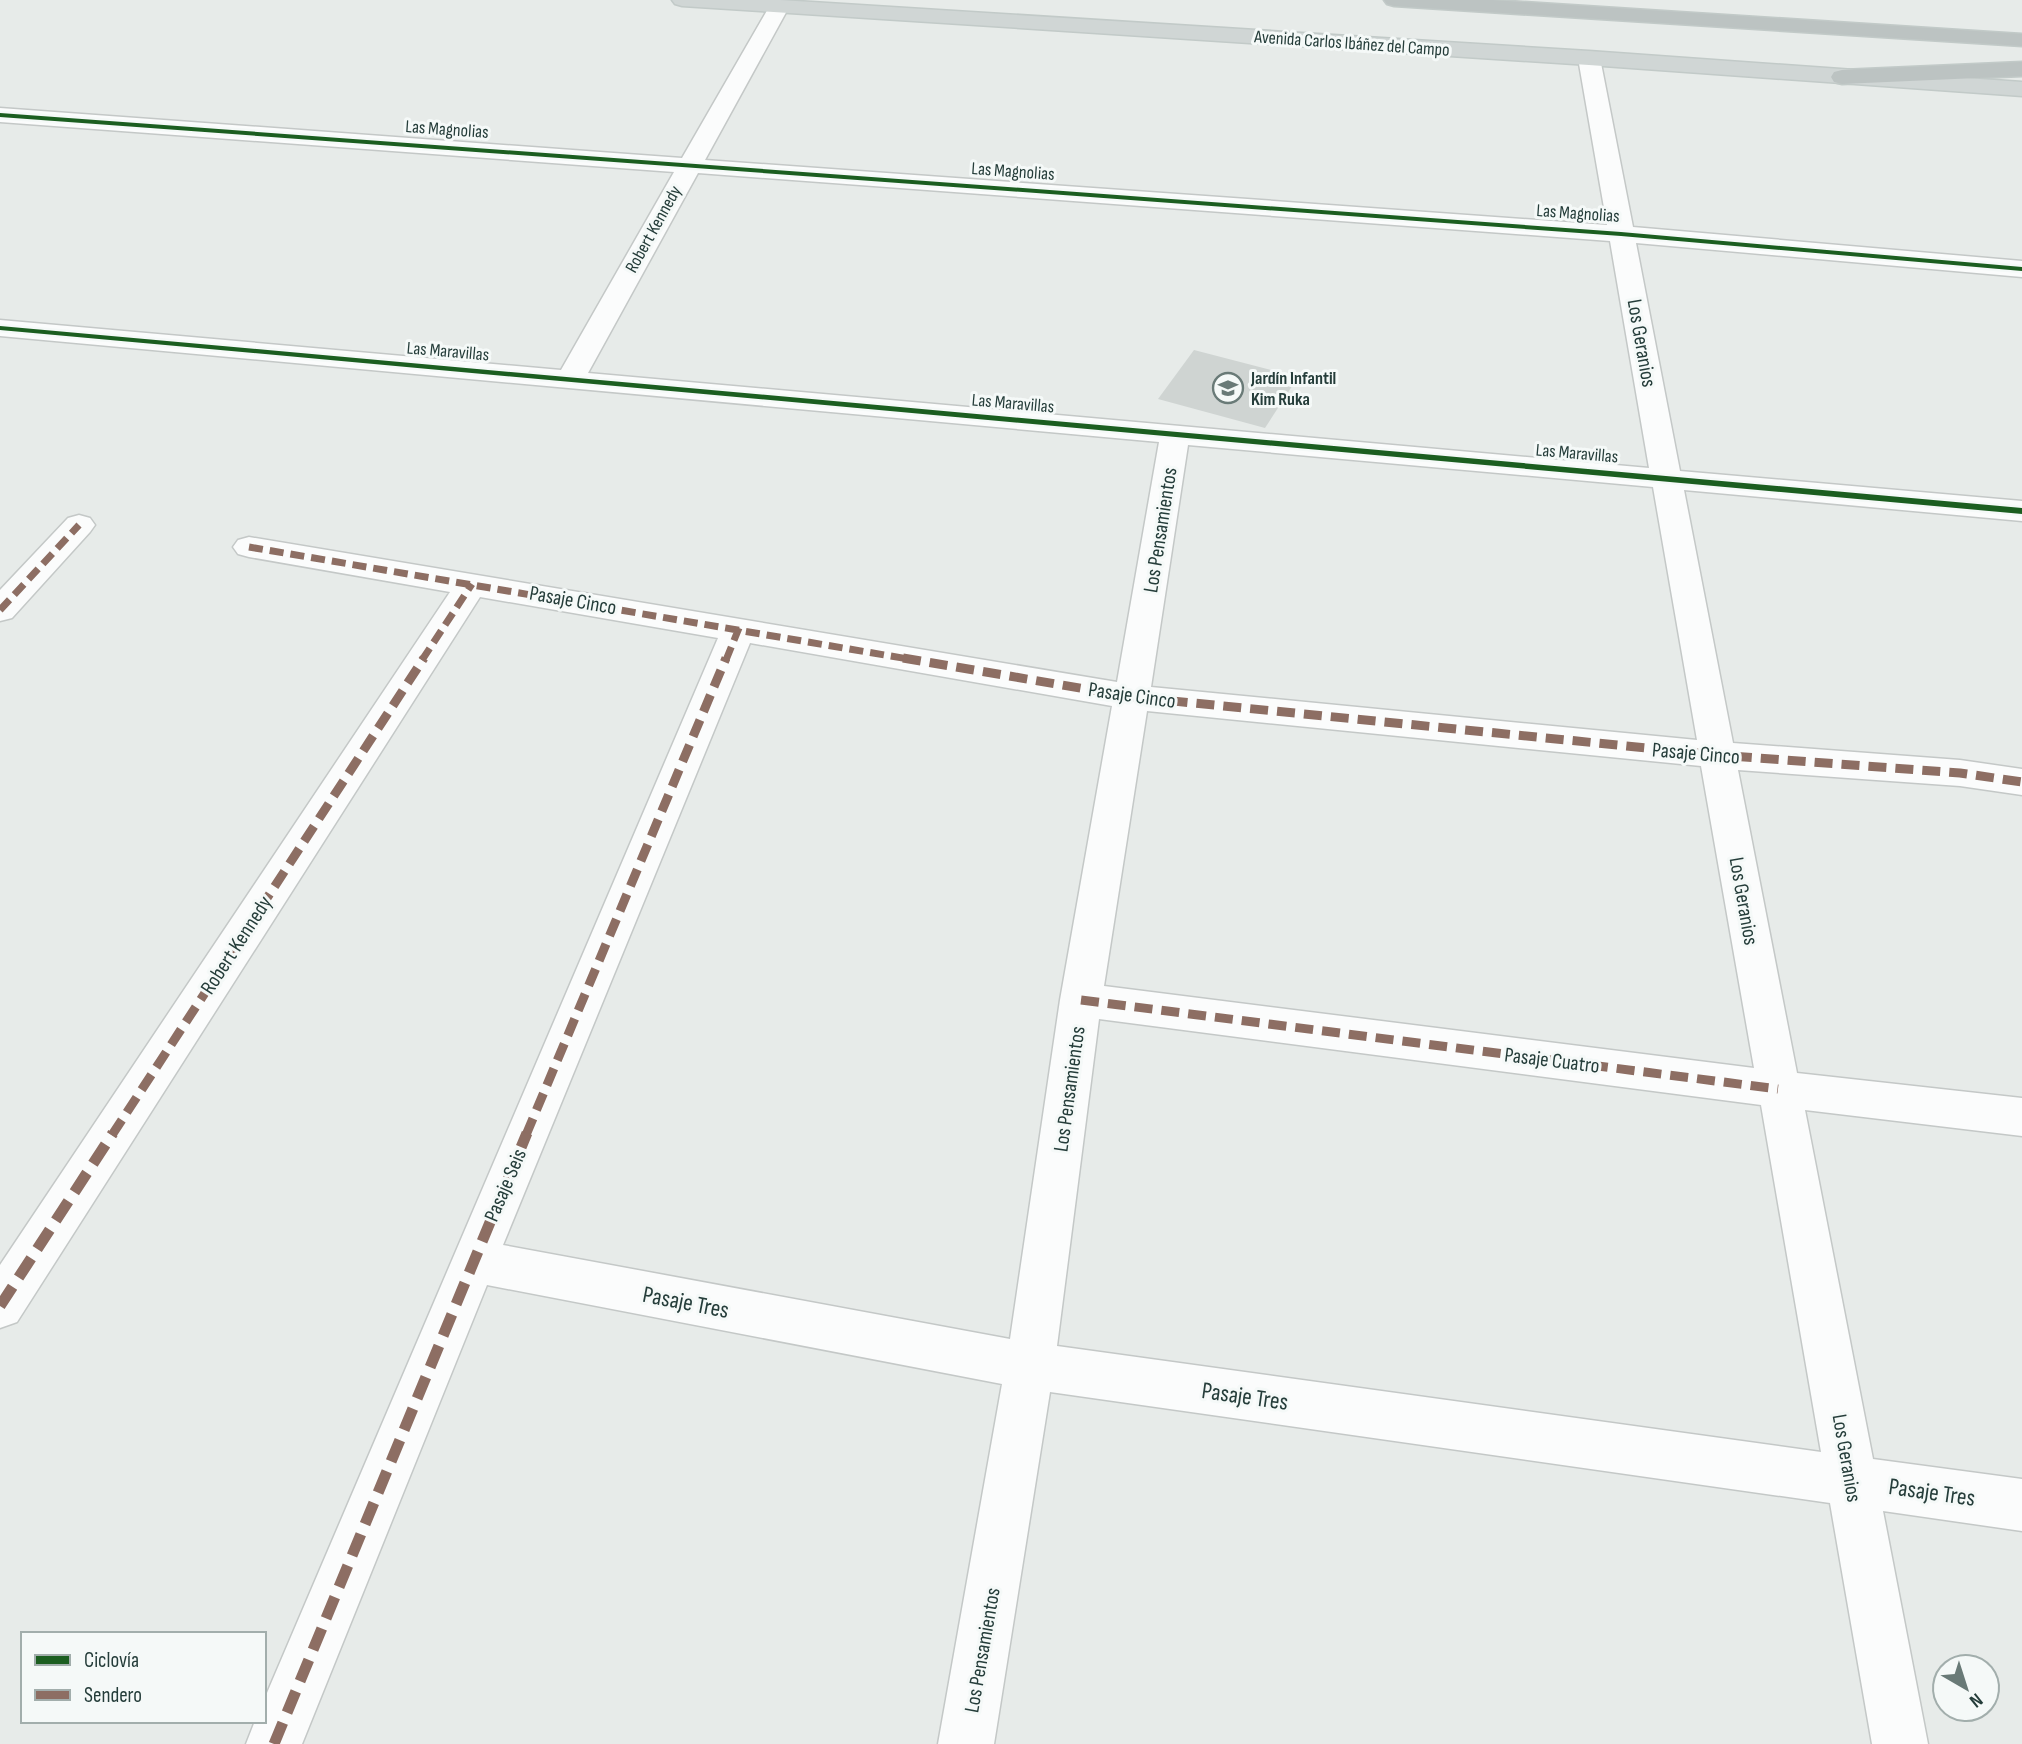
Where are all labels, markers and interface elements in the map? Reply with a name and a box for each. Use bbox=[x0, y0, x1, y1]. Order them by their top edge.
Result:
street label: Avenida Carlos Ibáñez del Campo bbox=[1253, 26, 1450, 61]
street label: Las Magnolias bbox=[405, 116, 489, 143]
street label: Las Magnolias bbox=[971, 158, 1055, 185]
street label: Robert Kennedy bbox=[621, 182, 686, 276]
street label: Las Magnolias bbox=[1536, 200, 1620, 227]
street label: Los Geranios bbox=[1621, 297, 1662, 389]
street label: Las Maravillas bbox=[406, 337, 490, 366]
place label: Jardín Infantil Kim Ruka bbox=[1250, 368, 1336, 410]
school or university icon: Jardín Infantil Kim Ruka bbox=[1211, 371, 1245, 405]
street label: Las Maravillas bbox=[971, 389, 1055, 418]
street label: Las Maravillas bbox=[1535, 439, 1619, 468]
street label: Los Pensamientos bbox=[1138, 466, 1183, 594]
street label: Pasaje Cinco bbox=[527, 581, 618, 620]
street label: Pasaje Cinco bbox=[1087, 677, 1177, 714]
street label: Pasaje Cinco bbox=[1651, 737, 1741, 770]
street label: Los Geranios bbox=[1723, 855, 1764, 947]
street label: Robert Kennedy bbox=[195, 891, 277, 999]
street label: Los Pensamientos bbox=[1048, 1025, 1091, 1153]
street label: Pasaje Cuatro bbox=[1503, 1042, 1601, 1079]
street label: Pasaje Seis bbox=[479, 1145, 532, 1225]
street label: Pasaje Tres bbox=[640, 1280, 732, 1325]
street label: Pasaje Tres bbox=[1200, 1376, 1290, 1417]
street label: Los Geranios bbox=[1826, 1412, 1867, 1504]
street label: Pasaje Tres bbox=[1887, 1472, 1977, 1513]
street label: Los Pensamientos bbox=[959, 1586, 1006, 1715]
legend bbox=[21, 1632, 266, 1723]
text: Ciclovía bbox=[84, 1648, 139, 1673]
north arrow bbox=[1931, 1653, 2001, 1723]
text: Sendero bbox=[84, 1683, 142, 1708]
text: N bbox=[1965, 1688, 1987, 1712]

